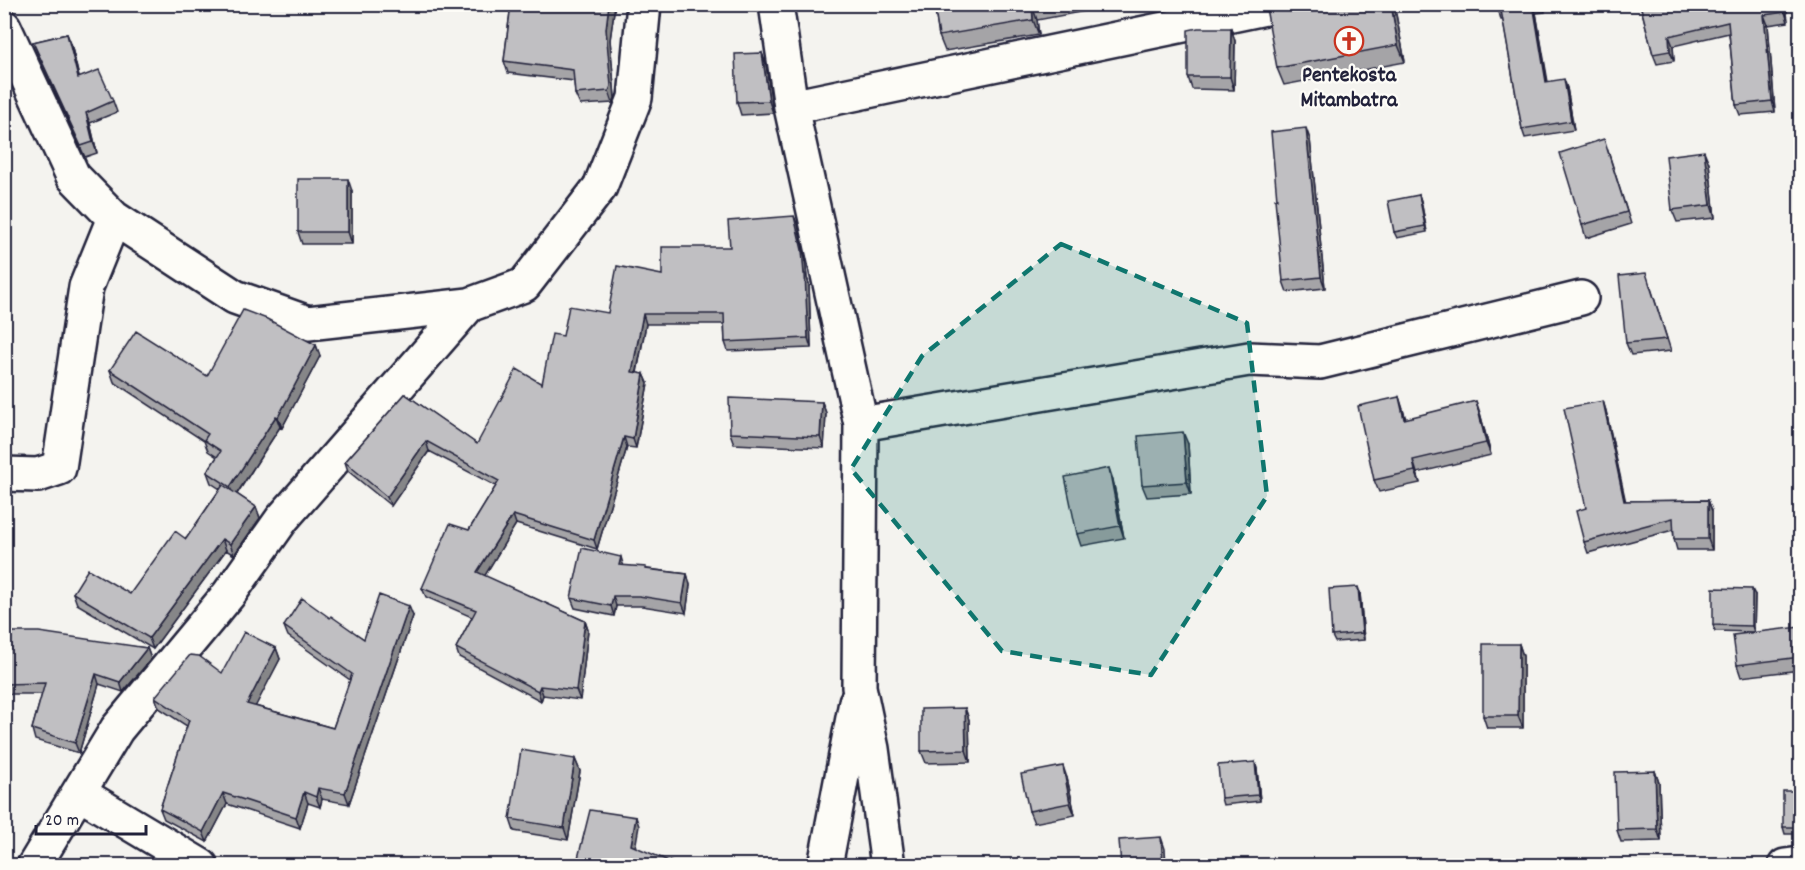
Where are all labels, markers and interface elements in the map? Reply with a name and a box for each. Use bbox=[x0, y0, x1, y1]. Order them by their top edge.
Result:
church icon: Pentekosta Mitambatra bbox=[1333, 25, 1365, 57]
place label: Pentekosta Mitambatra bbox=[1301, 61, 1398, 117]
scale bar bbox=[36, 798, 146, 836]
text: 20 m bbox=[45, 809, 79, 834]

